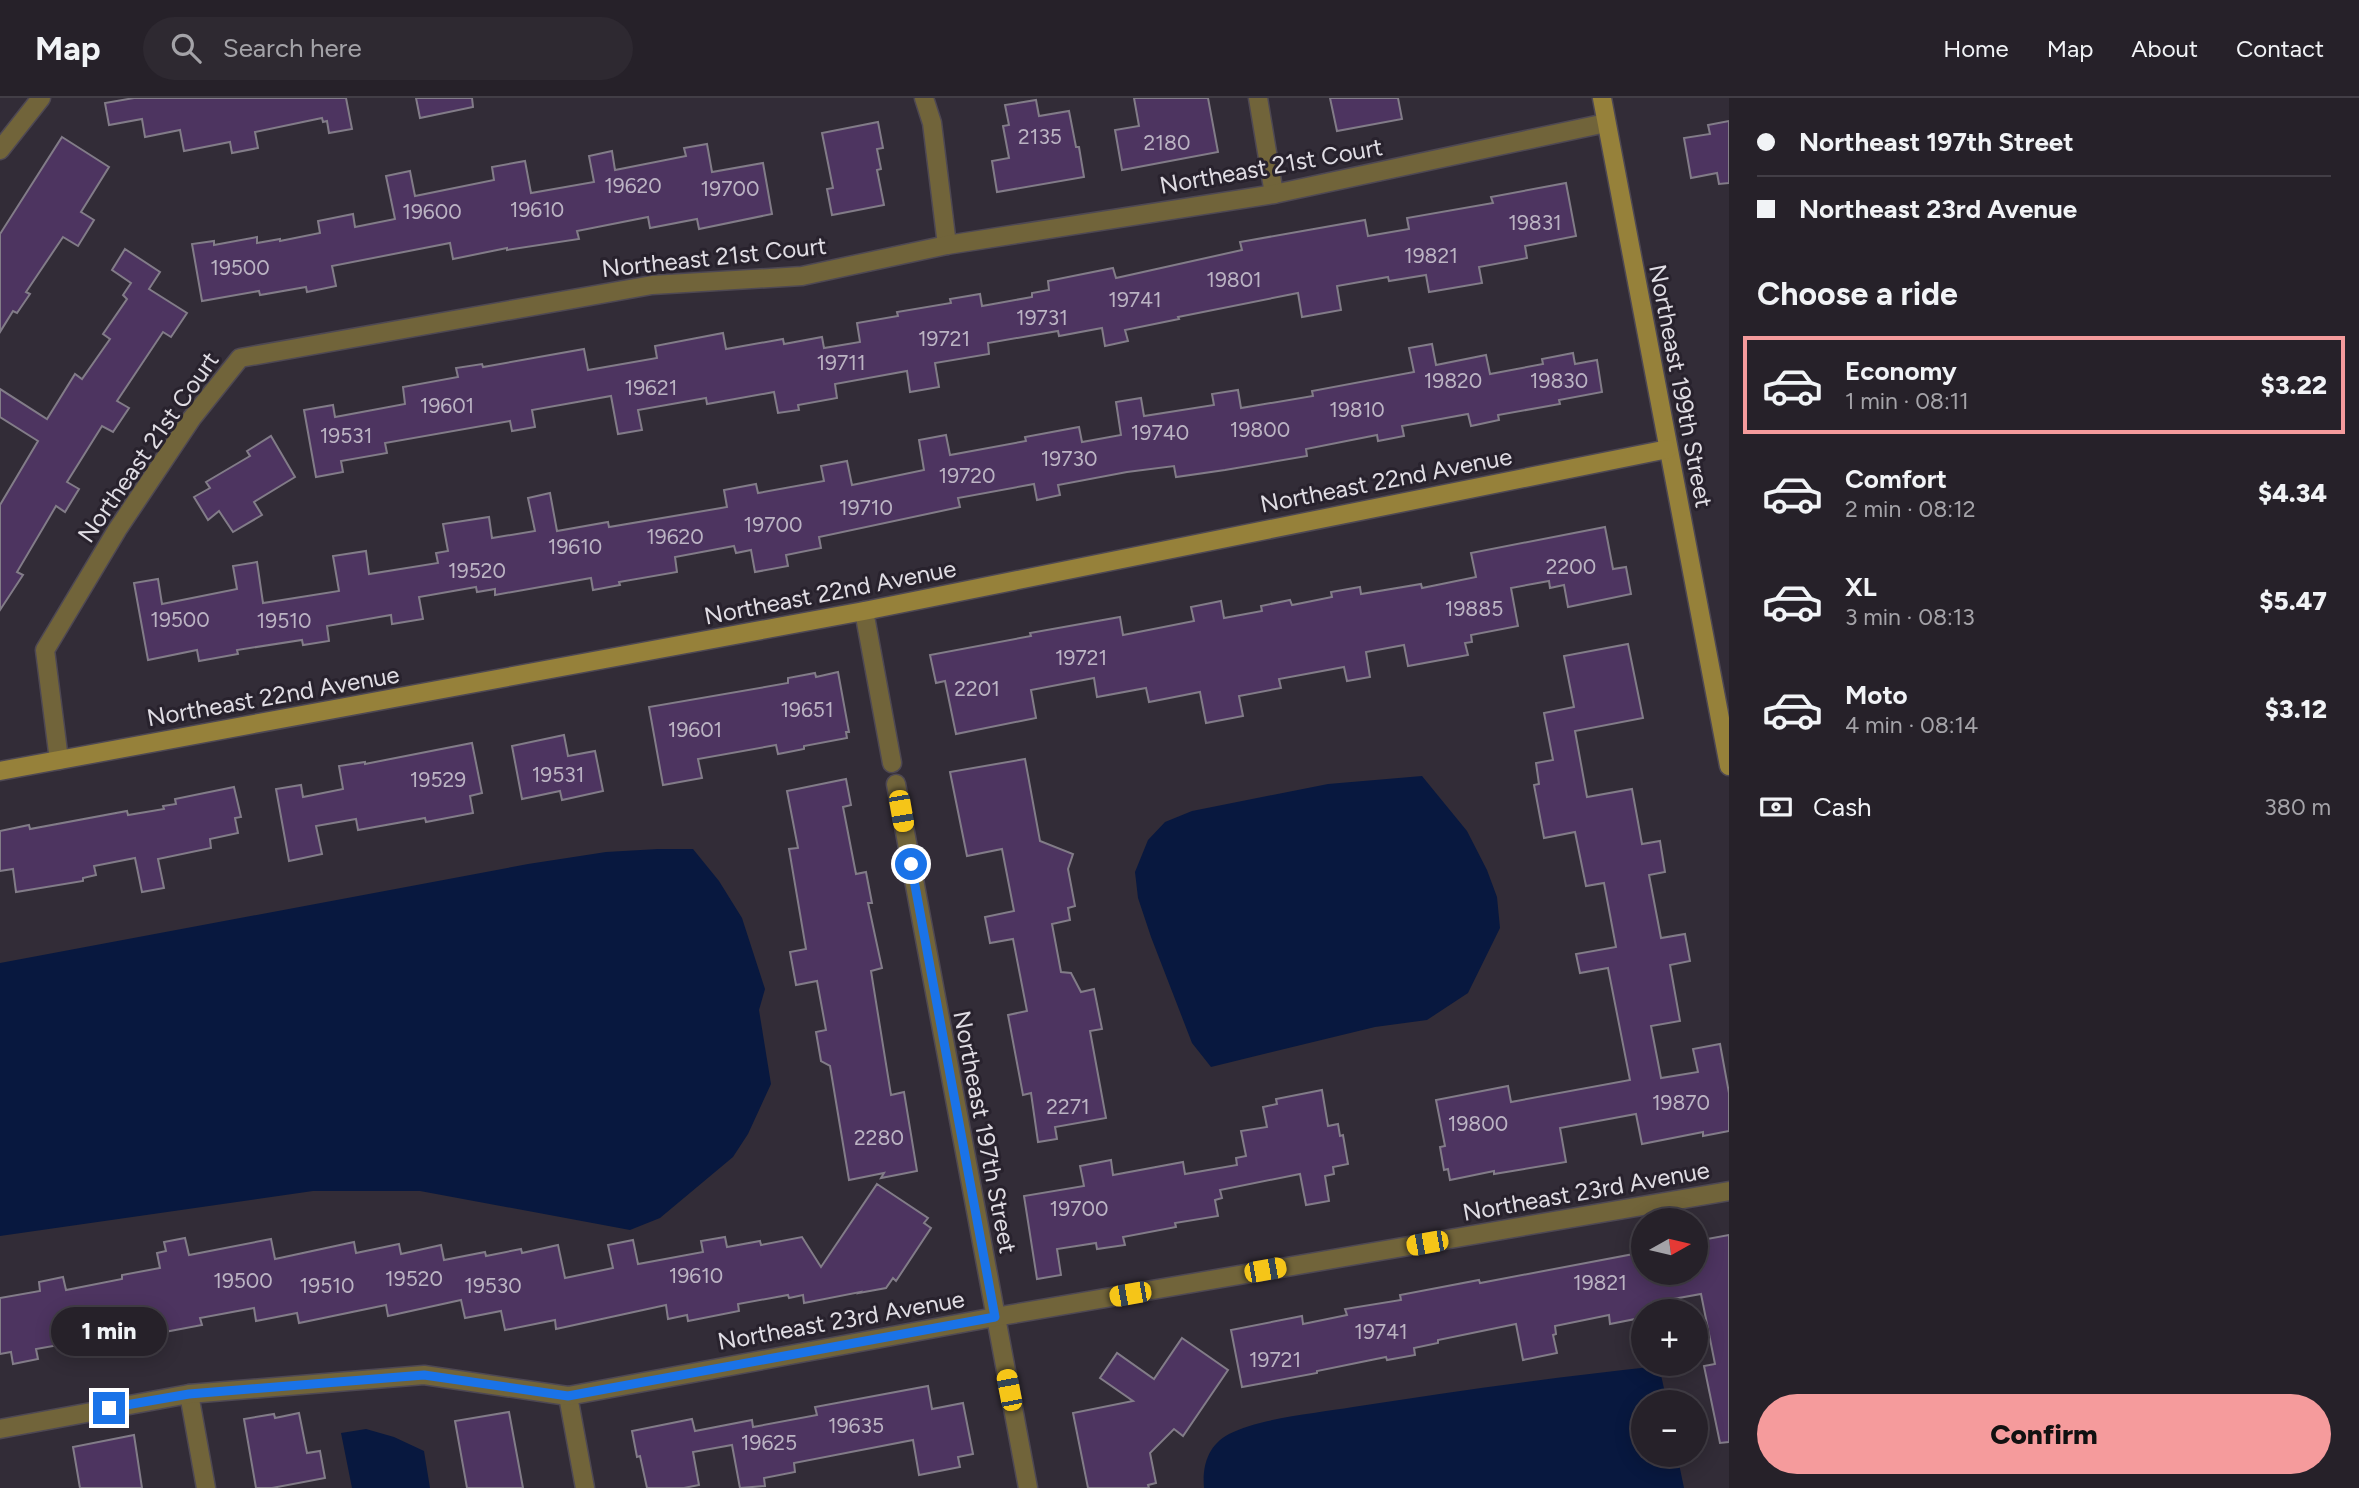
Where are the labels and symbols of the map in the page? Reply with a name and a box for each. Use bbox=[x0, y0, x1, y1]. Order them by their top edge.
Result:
house number: 2135 bbox=[1018, 124, 1062, 149]
house number: 2180 bbox=[1144, 130, 1190, 155]
street label: Northeast 21st Court bbox=[1157, 132, 1385, 200]
house number: 19620 bbox=[604, 173, 662, 198]
house number: 19700 bbox=[701, 176, 759, 201]
house number: 19610 bbox=[510, 197, 564, 222]
house number: 19600 bbox=[402, 199, 462, 224]
house number: 19831 bbox=[1508, 210, 1562, 235]
street label: Northeast 21st Court bbox=[600, 231, 828, 283]
house number: 19821 bbox=[1404, 243, 1458, 268]
house number: 19500 bbox=[210, 255, 270, 280]
street label: Northeast 199th Street bbox=[1643, 262, 1719, 510]
house number: 19801 bbox=[1206, 267, 1262, 292]
house number: 19741 bbox=[1108, 287, 1162, 312]
house number: 19731 bbox=[1016, 305, 1068, 330]
house number: 19721 bbox=[918, 326, 970, 351]
street label: Northeast 21st Court bbox=[71, 346, 225, 548]
house number: 19711 bbox=[816, 350, 866, 375]
house number: 19820 bbox=[1424, 368, 1482, 393]
house number: 19830 bbox=[1530, 368, 1588, 393]
house number: 19621 bbox=[625, 375, 677, 400]
house number: 19601 bbox=[420, 393, 474, 418]
house number: 19810 bbox=[1329, 397, 1385, 422]
house number: 19800 bbox=[1230, 417, 1290, 442]
house number: 19740 bbox=[1131, 420, 1189, 445]
house number: 19531 bbox=[320, 423, 372, 448]
street label: Northeast 22nd Avenue bbox=[1258, 441, 1514, 519]
house number: 19730 bbox=[1041, 446, 1097, 471]
house number: 19720 bbox=[938, 463, 996, 488]
house number: 19710 bbox=[839, 495, 893, 520]
house number: 19700 bbox=[744, 512, 802, 537]
house number: 19620 bbox=[646, 524, 704, 549]
house number: 19610 bbox=[548, 534, 602, 559]
street label: Northeast 22nd Avenue bbox=[702, 553, 958, 631]
house number: 2200 bbox=[1546, 554, 1596, 579]
house number: 19520 bbox=[448, 558, 506, 583]
house number: 19885 bbox=[1445, 596, 1503, 621]
house number: 19500 bbox=[150, 607, 210, 632]
house number: 19510 bbox=[257, 608, 311, 633]
house number: 19721 bbox=[1055, 645, 1107, 670]
street label: Northeast 22nd Avenue bbox=[144, 659, 402, 733]
house number: 2201 bbox=[954, 676, 1000, 701]
house number: 19651 bbox=[780, 697, 834, 722]
house number: 19601 bbox=[668, 717, 722, 742]
house number: 19531 bbox=[532, 762, 584, 787]
house number: 19529 bbox=[410, 767, 466, 792]
car bbox=[888, 788, 915, 834]
route start bbox=[895, 848, 927, 880]
street label: Northeast 197th Street bbox=[947, 1008, 1023, 1256]
house number: 19870 bbox=[1652, 1090, 1710, 1115]
house number: 2271 bbox=[1046, 1094, 1090, 1119]
house number: 19800 bbox=[1448, 1111, 1508, 1136]
house number: 2280 bbox=[854, 1125, 904, 1150]
street label: Northeast 23rd Avenue bbox=[1460, 1155, 1712, 1227]
house number: 19700 bbox=[1050, 1196, 1108, 1221]
north arrow bbox=[1631, 1208, 1708, 1284]
car bbox=[1405, 1229, 1450, 1257]
car bbox=[1243, 1256, 1288, 1284]
house number: 19610 bbox=[669, 1263, 723, 1288]
house number: 19520 bbox=[385, 1266, 443, 1291]
house number: 19500 bbox=[213, 1268, 273, 1293]
house number: 19821 bbox=[1573, 1270, 1627, 1295]
house number: 19510 bbox=[300, 1273, 354, 1298]
house number: 19530 bbox=[464, 1273, 522, 1298]
car bbox=[1108, 1280, 1153, 1308]
street label: Northeast 23rd Avenue bbox=[715, 1284, 967, 1356]
callout: 1 min bbox=[51, 1306, 167, 1356]
house number: 19741 bbox=[1354, 1319, 1408, 1344]
house number: 19721 bbox=[1249, 1347, 1301, 1372]
car bbox=[995, 1367, 1024, 1413]
route end bbox=[93, 1392, 125, 1424]
house number: 19635 bbox=[828, 1413, 884, 1438]
house number: 19625 bbox=[741, 1430, 797, 1455]

